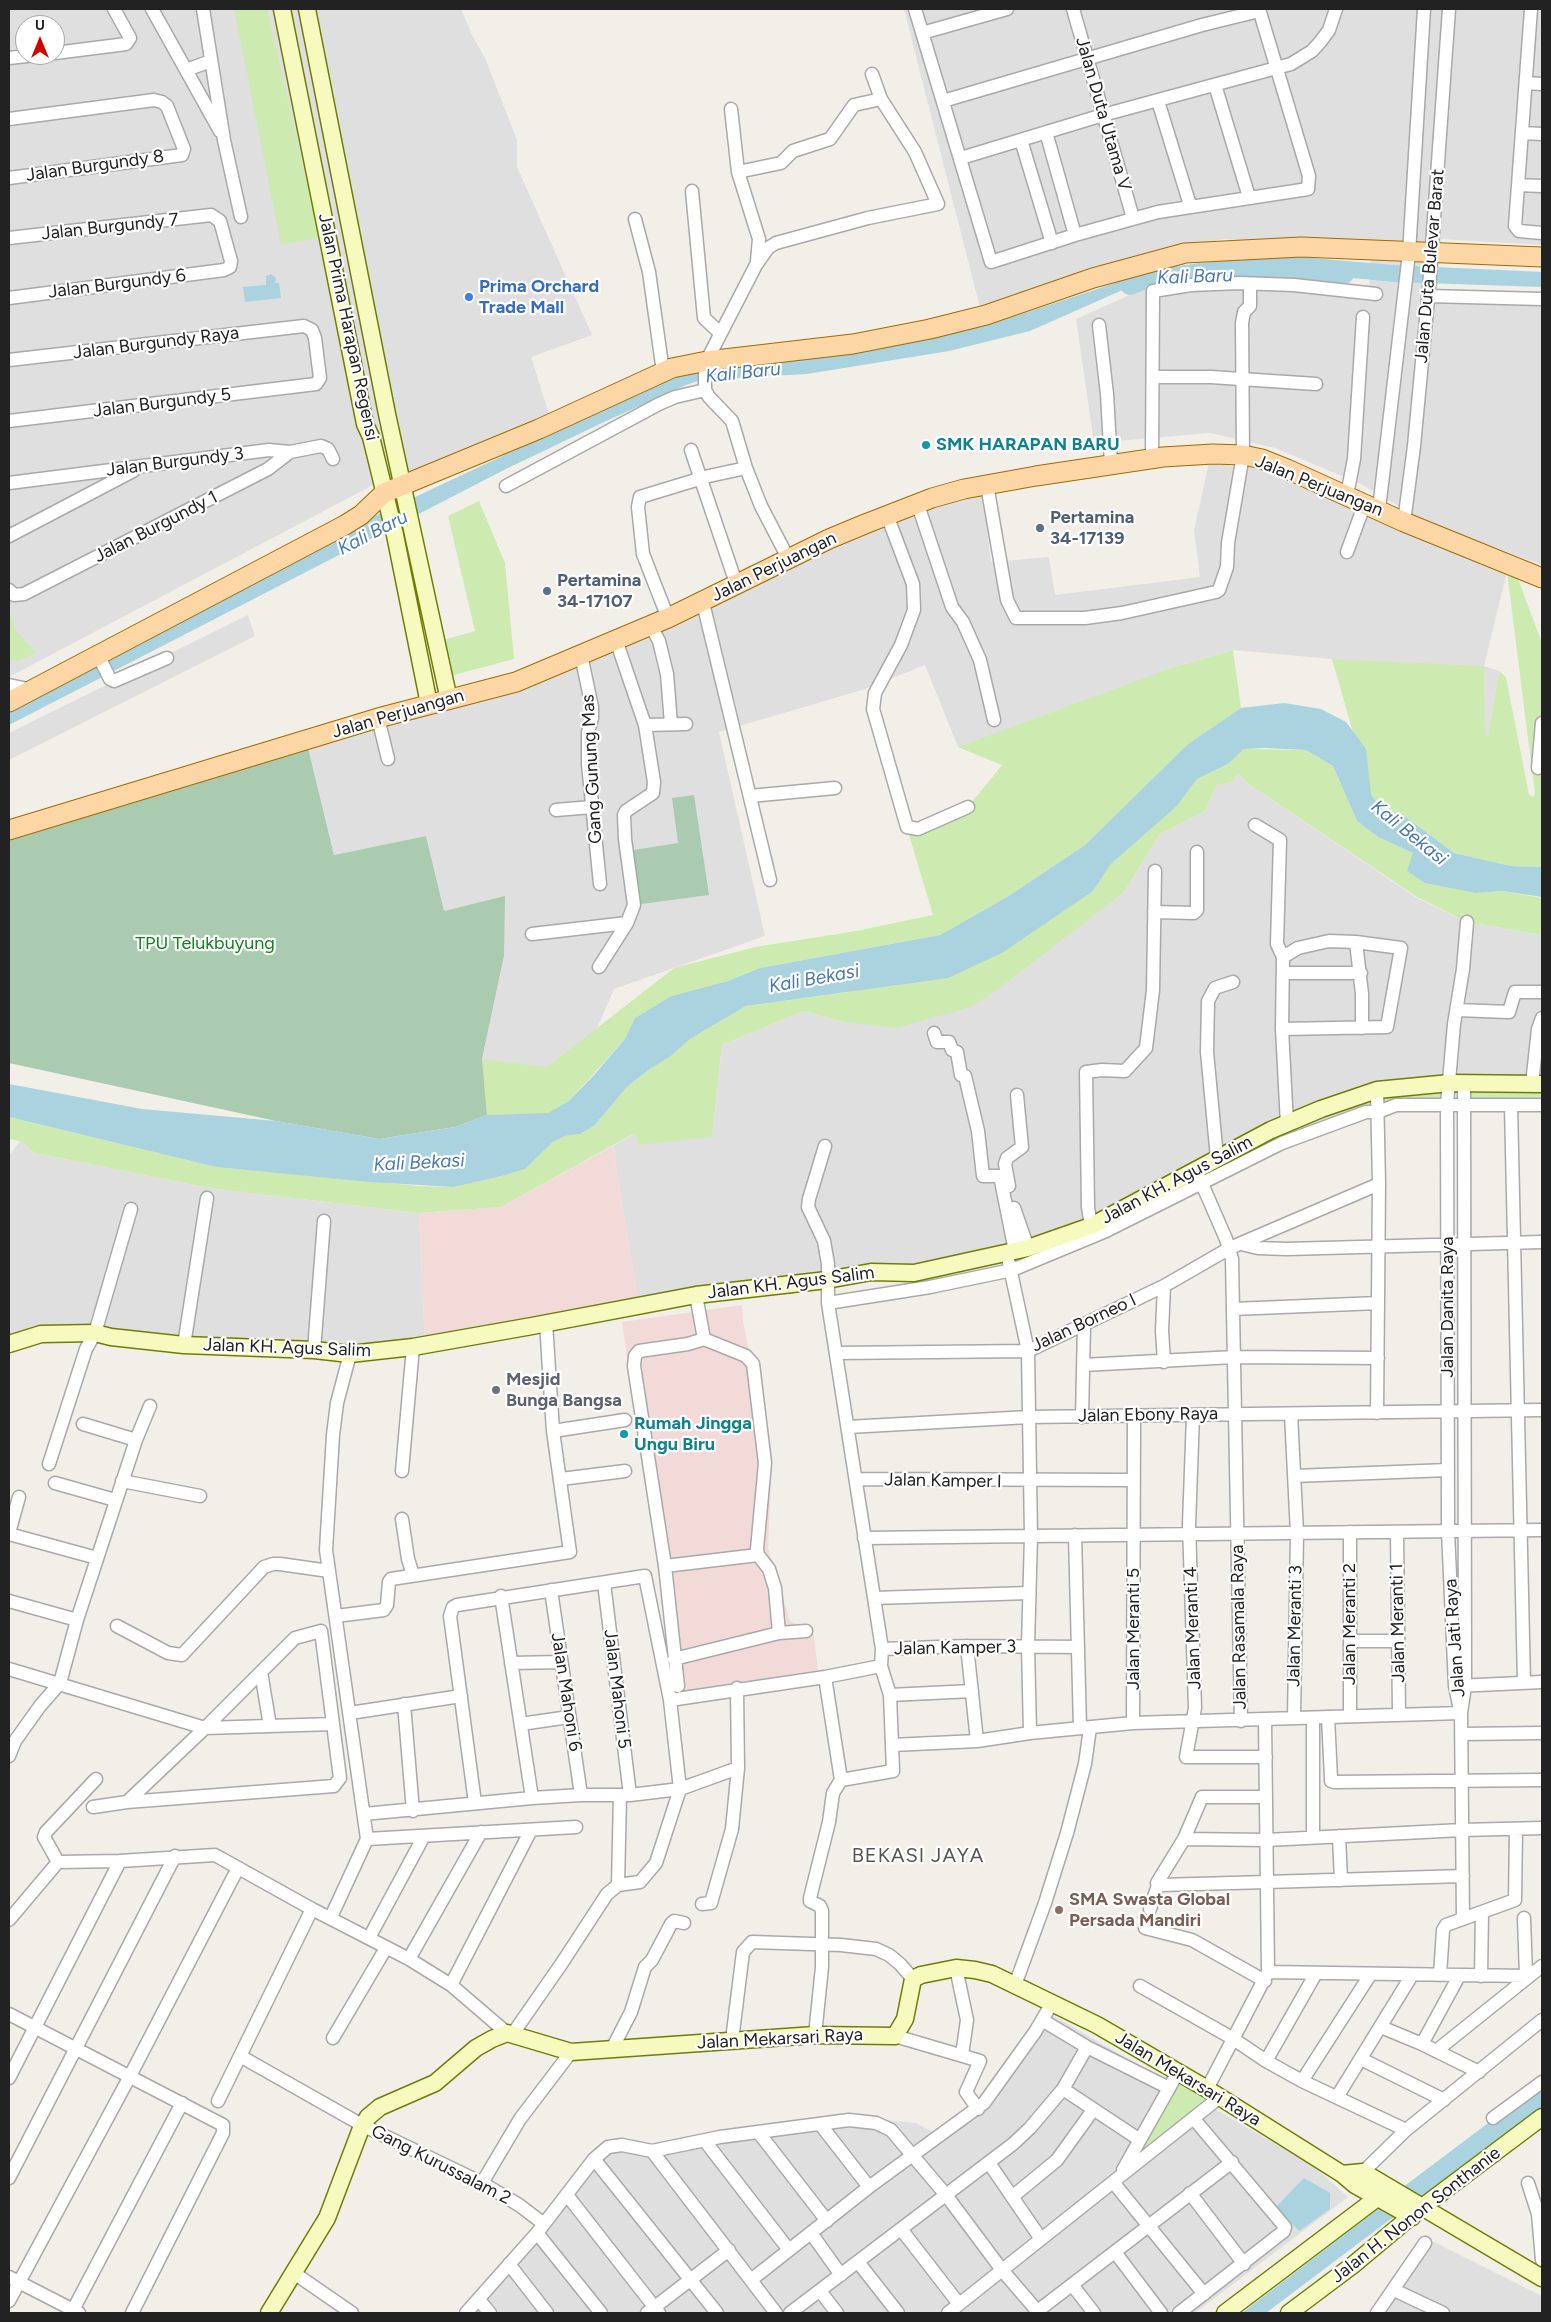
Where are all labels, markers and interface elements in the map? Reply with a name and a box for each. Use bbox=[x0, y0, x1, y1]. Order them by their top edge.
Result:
north arrow bbox=[15, 15, 65, 65]
text: U bbox=[35, 17, 45, 34]
street label: Jalan Duta Utama V bbox=[1071, 35, 1135, 193]
street label: Jalan Burgundy 8 bbox=[24, 146, 166, 186]
street label: Jalan Duta Bulevar Barat bbox=[1411, 168, 1449, 364]
street label: Jalan Burgundy 7 bbox=[40, 209, 180, 245]
street label: Jalan Prima Harapan Regensi bbox=[313, 211, 383, 443]
water label: Kali Baru bbox=[1157, 264, 1233, 290]
street label: Jalan Burgundy 6 bbox=[47, 265, 187, 303]
place label: Prima Orchard Trade Mall bbox=[479, 276, 599, 318]
marker: Prima Orchard Trade Mall bbox=[463, 291, 475, 303]
street label: Jalan Burgundy Raya bbox=[72, 322, 240, 364]
water label: Kali Baru bbox=[704, 358, 782, 388]
street label: Jalan Burgundy 5 bbox=[92, 384, 232, 422]
place label: SMK HARAPAN BARU bbox=[936, 434, 1120, 456]
marker: SMK HARAPAN BARU bbox=[920, 439, 932, 451]
street label: Jalan Burgundy 3 bbox=[105, 443, 245, 481]
street label: Jalan Perjuangan bbox=[1252, 450, 1386, 522]
street label: Jalan Burgundy 1 bbox=[91, 487, 221, 567]
water label: Kali Baru bbox=[334, 506, 412, 560]
place label: Pertamina 34-17139 bbox=[1050, 507, 1134, 550]
marker: Pertamina 34-17139 bbox=[1034, 522, 1046, 534]
street label: Jalan Perjuangan bbox=[708, 527, 840, 607]
place label: Pertamina 34-17107 bbox=[557, 570, 641, 612]
marker: Pertamina 34-17107 bbox=[541, 585, 553, 597]
street label: Jalan Perjuangan bbox=[330, 685, 466, 743]
street label: Gang Gunung Mas bbox=[577, 694, 607, 844]
water label: Kali Bekasi bbox=[1366, 795, 1452, 871]
park label: TPU Telukbuyung bbox=[135, 933, 275, 955]
water label: Kali Bekasi bbox=[767, 960, 861, 998]
street label: Jalan KH. Agus Salim bbox=[1098, 1131, 1256, 1229]
water label: Kali Bekasi bbox=[373, 1149, 465, 1177]
street label: Jalan Danita Raya bbox=[1437, 1237, 1459, 1377]
street label: Jalan KH. Agus Salim bbox=[706, 1262, 876, 1304]
street label: Jalan Borneo I bbox=[1028, 1289, 1140, 1357]
street label: Jalan KH. Agus Salim bbox=[203, 1334, 371, 1362]
place label: Mesjid Bunga Bangsa bbox=[506, 1369, 622, 1412]
marker: Mesjid Bunga Bangsa bbox=[490, 1384, 502, 1396]
street label: Jalan Ebony Raya bbox=[1078, 1403, 1218, 1427]
place label: Rumah Jingga Ungu Biru bbox=[634, 1413, 752, 1456]
marker: Rumah Jingga Ungu Biru bbox=[618, 1428, 630, 1440]
street label: Jalan Kamper I bbox=[884, 1469, 1002, 1493]
street label: Jalan Rasamala Raya bbox=[1227, 1544, 1251, 1710]
street label: Jalan Meranti 2 bbox=[1339, 1563, 1361, 1685]
street label: Jalan Meranti 1 bbox=[1386, 1563, 1410, 1683]
street label: Jalan Meranti 3 bbox=[1283, 1565, 1307, 1687]
street label: Jalan Meranti 4 bbox=[1180, 1566, 1206, 1690]
street label: Jalan Meranti 5 bbox=[1123, 1568, 1145, 1690]
street label: Jalan Jati Raya bbox=[1440, 1578, 1470, 1698]
street label: Jalan Mahoni 5 bbox=[599, 1628, 635, 1750]
street label: Jalan Mahoni 6 bbox=[546, 1631, 586, 1753]
street label: Jalan Kamper 3 bbox=[894, 1636, 1016, 1660]
district label: BEKASI JAYA bbox=[850, 1844, 986, 1868]
place label: SMA Swasta Global Persada Mandiri bbox=[1069, 1889, 1230, 1932]
marker: SMA Swasta Global Persada Mandiri bbox=[1053, 1904, 1065, 1916]
street label: Jalan Mekarsari Raya bbox=[697, 2024, 863, 2054]
street label: Jalan Mekarsari Raya bbox=[1111, 2027, 1265, 2131]
street label: Gang Kurussalam 2 bbox=[368, 2120, 514, 2210]
street label: Jalan H. Nonon Sonthanie bbox=[1327, 2142, 1505, 2288]

